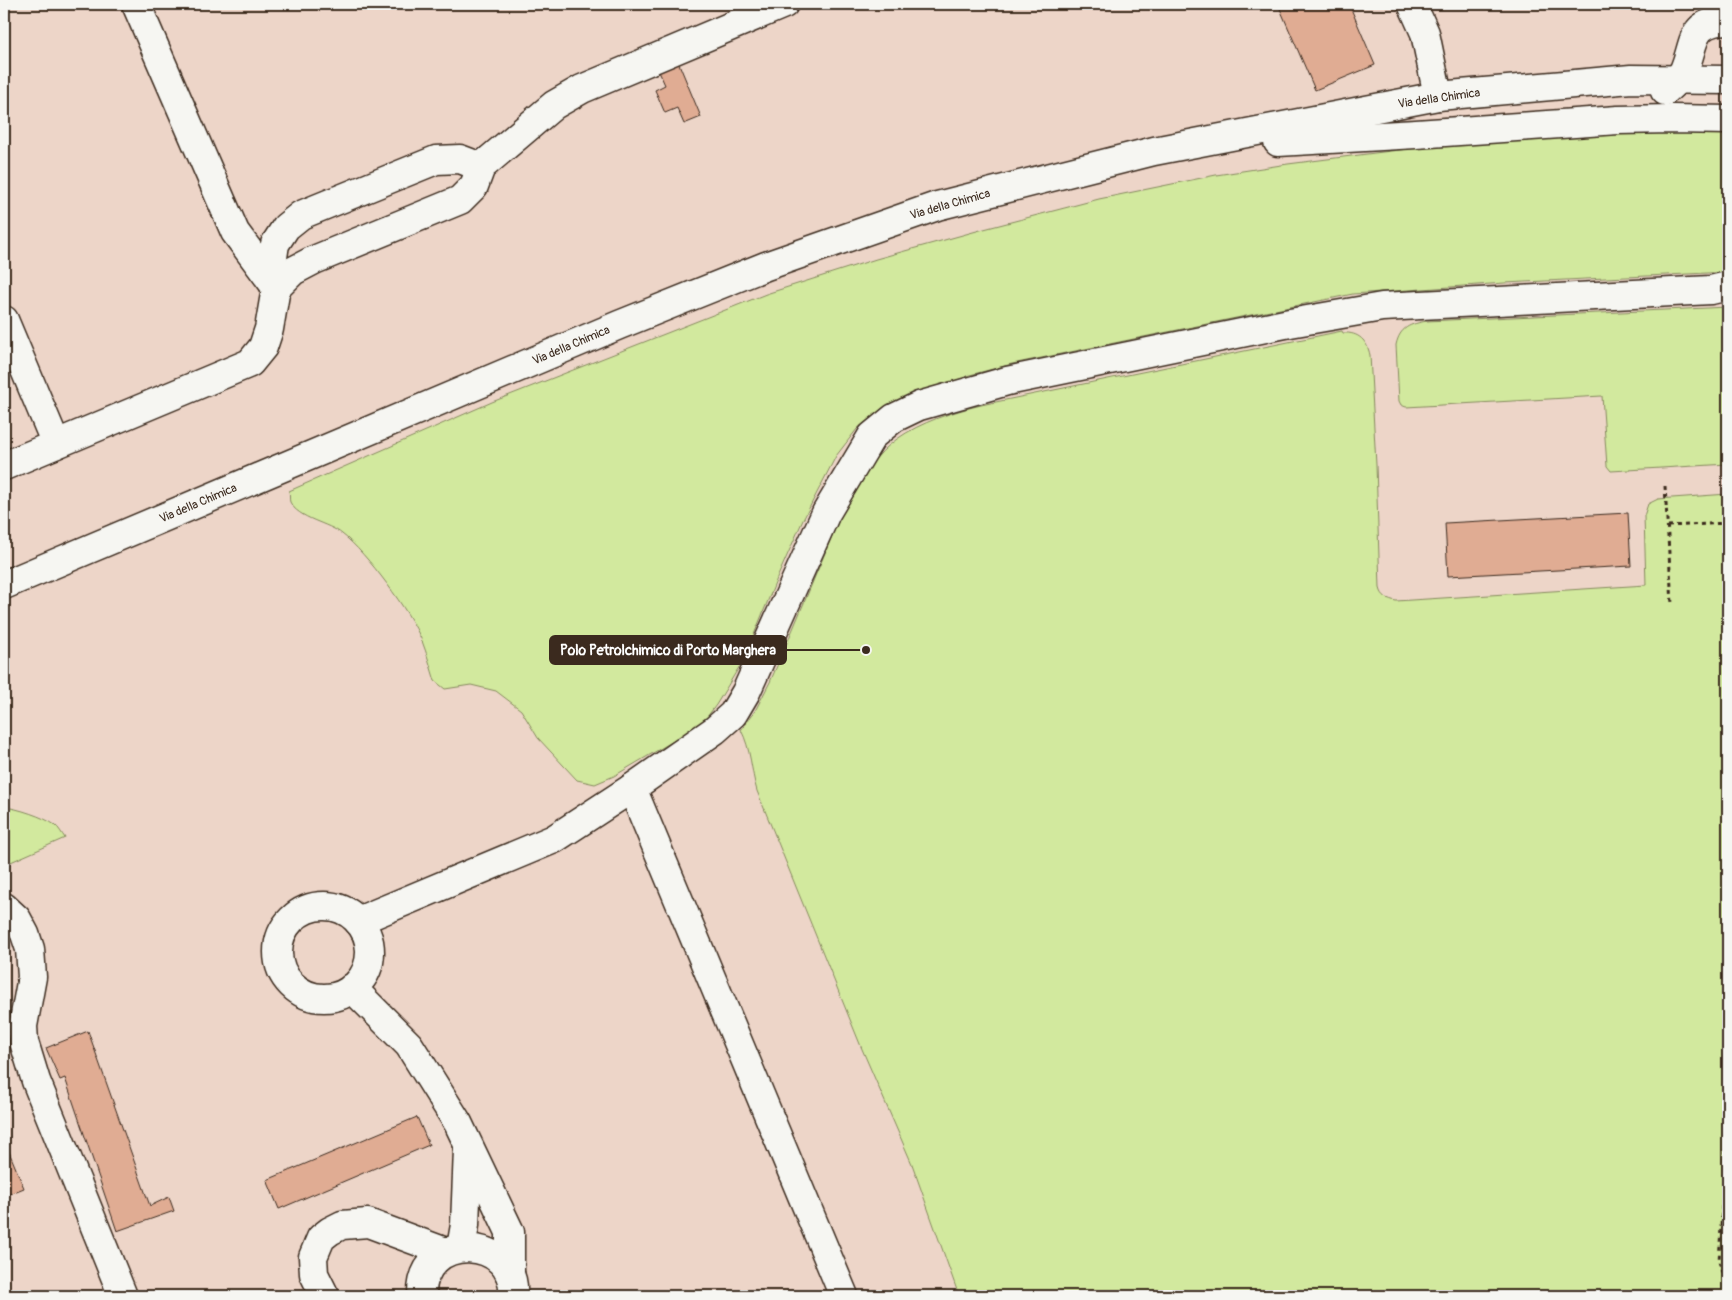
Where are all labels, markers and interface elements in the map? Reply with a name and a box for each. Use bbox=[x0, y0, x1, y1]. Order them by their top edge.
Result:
street label: Via della Chimica bbox=[1397, 85, 1482, 112]
street label: Via della Chimica bbox=[908, 186, 992, 223]
street label: Via della Chimica bbox=[530, 322, 613, 369]
street label: Via della Chimica bbox=[157, 480, 240, 527]
callout: Polo Petrolchimico di Porto Marghera bbox=[550, 636, 786, 664]
text: Polo Petrolchimico di Porto Marghera bbox=[560, 642, 777, 659]

